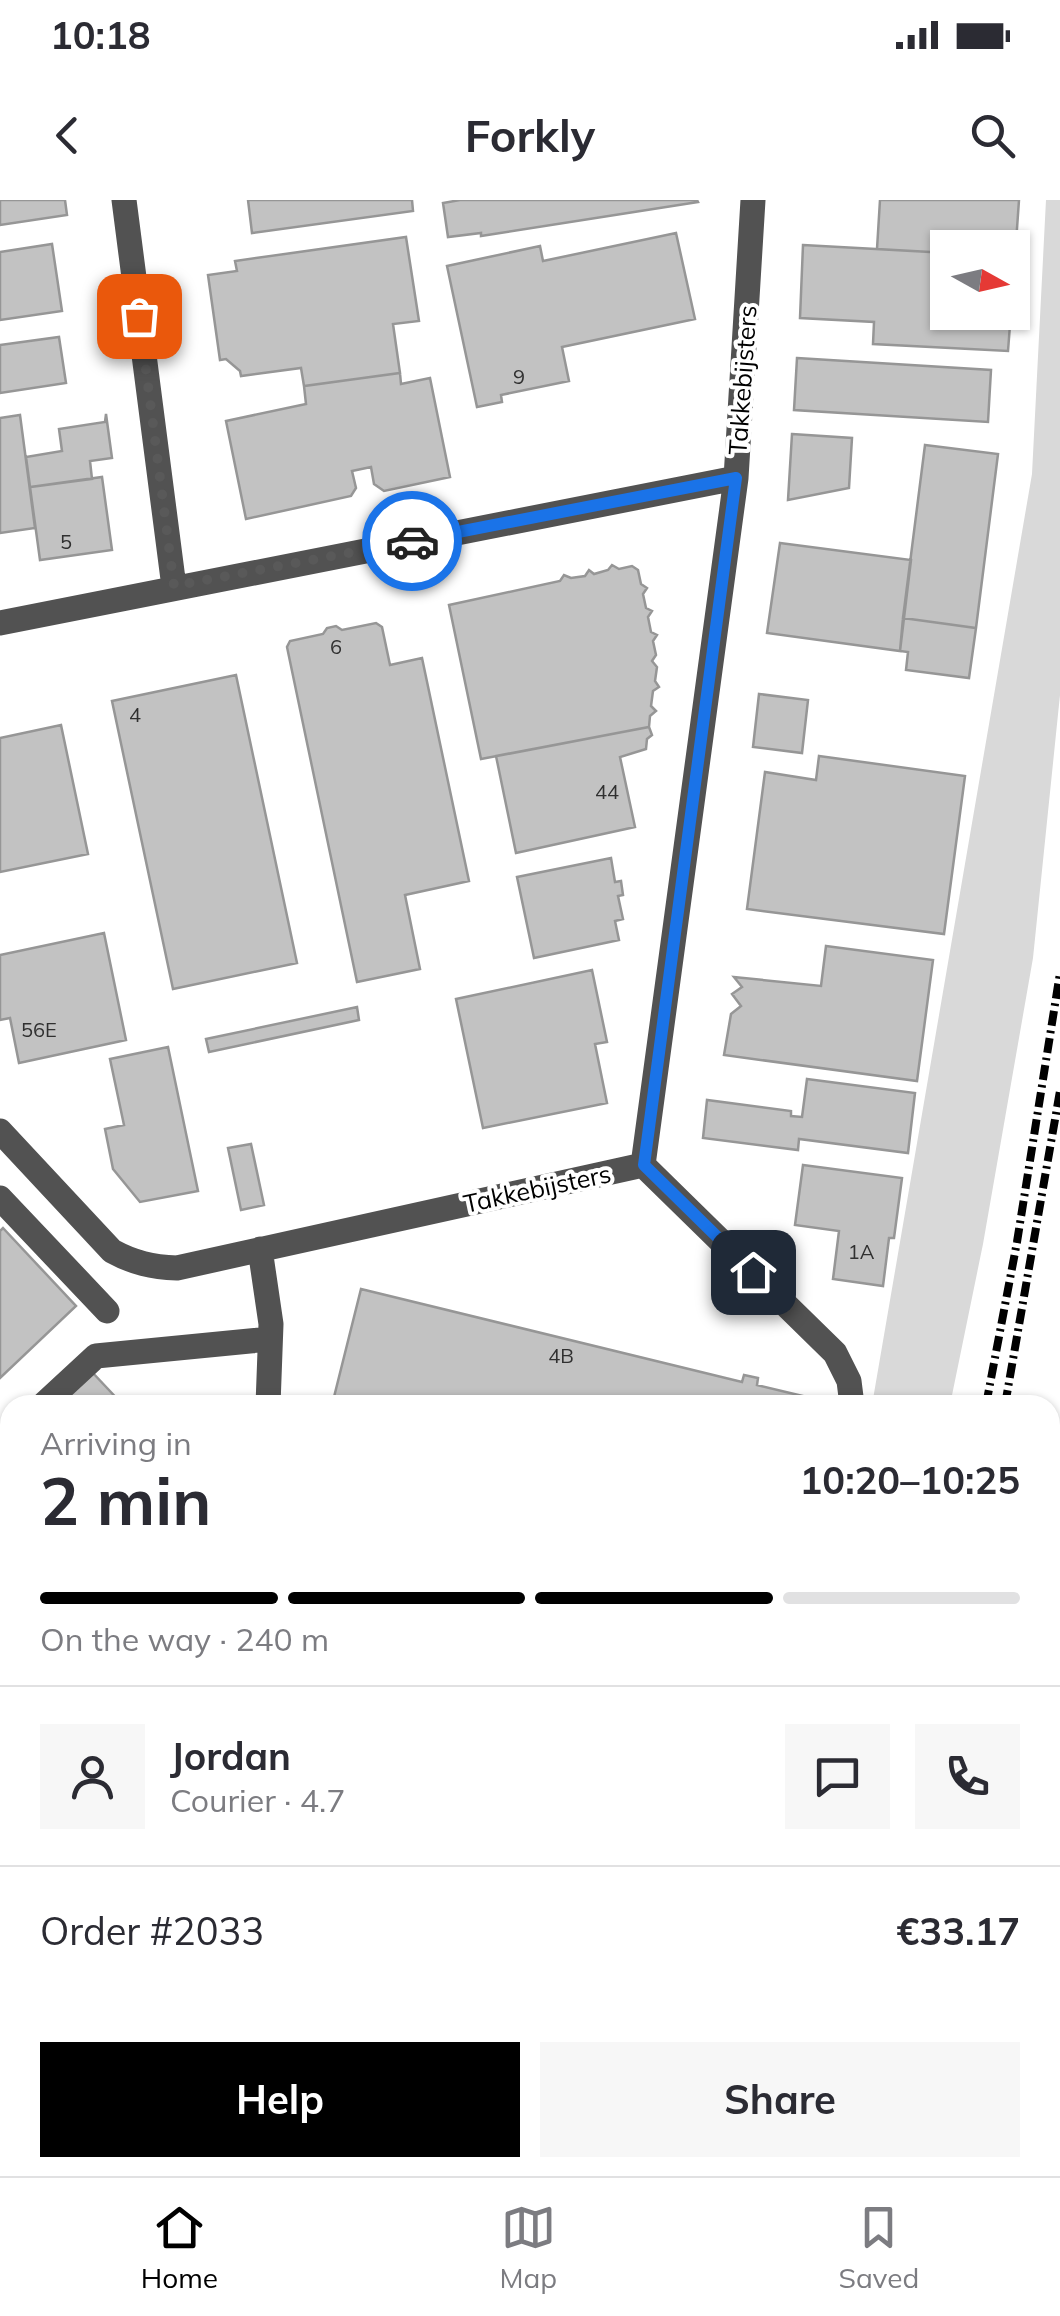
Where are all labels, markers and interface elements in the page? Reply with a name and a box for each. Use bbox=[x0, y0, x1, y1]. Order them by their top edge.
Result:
text: 10:18 bbox=[50, 11, 151, 59]
text: Forkly bbox=[465, 107, 595, 163]
icon: back bbox=[40, 108, 95, 163]
icon: search bbox=[965, 108, 1020, 163]
north arrow bbox=[930, 230, 1030, 330]
map controls bbox=[930, 230, 1030, 330]
pin bbox=[97, 274, 182, 359]
icon: bag bbox=[112, 289, 167, 344]
street label: Takkebijsters bbox=[721, 304, 763, 456]
house number: 9 bbox=[513, 364, 525, 389]
courier bbox=[362, 491, 462, 591]
icon: car bbox=[385, 514, 440, 569]
house number: 5 bbox=[60, 529, 72, 554]
house number: 6 bbox=[330, 634, 342, 659]
house number: 4 bbox=[129, 702, 141, 727]
house number: 44 bbox=[595, 779, 619, 804]
house number: 56E bbox=[21, 1017, 57, 1042]
street label: Takkebijsters bbox=[460, 1157, 614, 1219]
pin bbox=[711, 1230, 796, 1315]
house number: 1A bbox=[848, 1239, 875, 1264]
icon: home bbox=[726, 1245, 781, 1300]
house number: 4B bbox=[548, 1343, 574, 1368]
text: Arriving in bbox=[40, 1423, 192, 1463]
text: 10:20–10:25 bbox=[800, 1456, 1020, 1504]
text: 2 min bbox=[40, 1460, 211, 1541]
text: On the way · 240 m bbox=[40, 1619, 329, 1659]
button: person bbox=[40, 1724, 145, 1829]
button: chat bbox=[785, 1724, 890, 1829]
button: phone bbox=[915, 1724, 1020, 1829]
text: Jordan bbox=[170, 1732, 291, 1780]
text: Courier · 4.7 bbox=[170, 1780, 346, 1820]
text: Order #2033 bbox=[40, 1907, 264, 1955]
text: €33.17 bbox=[897, 1907, 1020, 1955]
button: Help bbox=[40, 2042, 520, 2157]
button: Share bbox=[540, 2042, 1020, 2157]
tab: Home bbox=[141, 2200, 218, 2295]
tab: Map bbox=[499, 2200, 557, 2295]
tab: Saved bbox=[838, 2200, 919, 2295]

